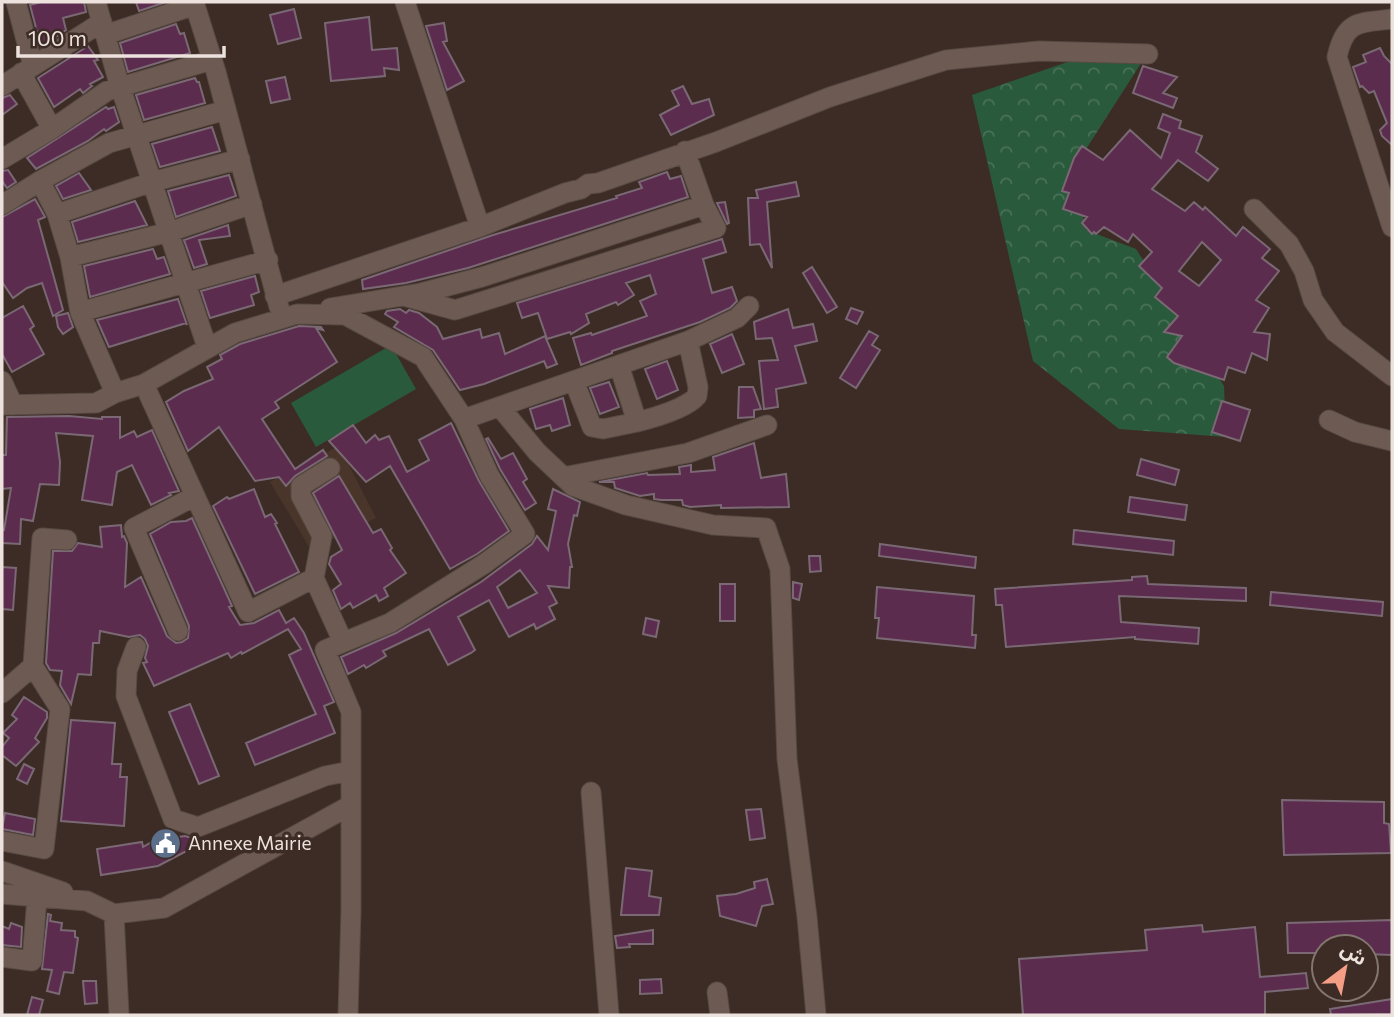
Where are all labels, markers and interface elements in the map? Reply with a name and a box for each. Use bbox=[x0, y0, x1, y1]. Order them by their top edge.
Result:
scale bar bbox=[18, 14, 224, 58]
text: 100 m bbox=[28, 25, 87, 50]
public building icon: Annexe Mairie bbox=[148, 826, 182, 860]
place label: Annexe Mairie bbox=[188, 831, 312, 854]
north arrow bbox=[1310, 933, 1380, 1003]
text: ش bbox=[1337, 937, 1371, 970]

